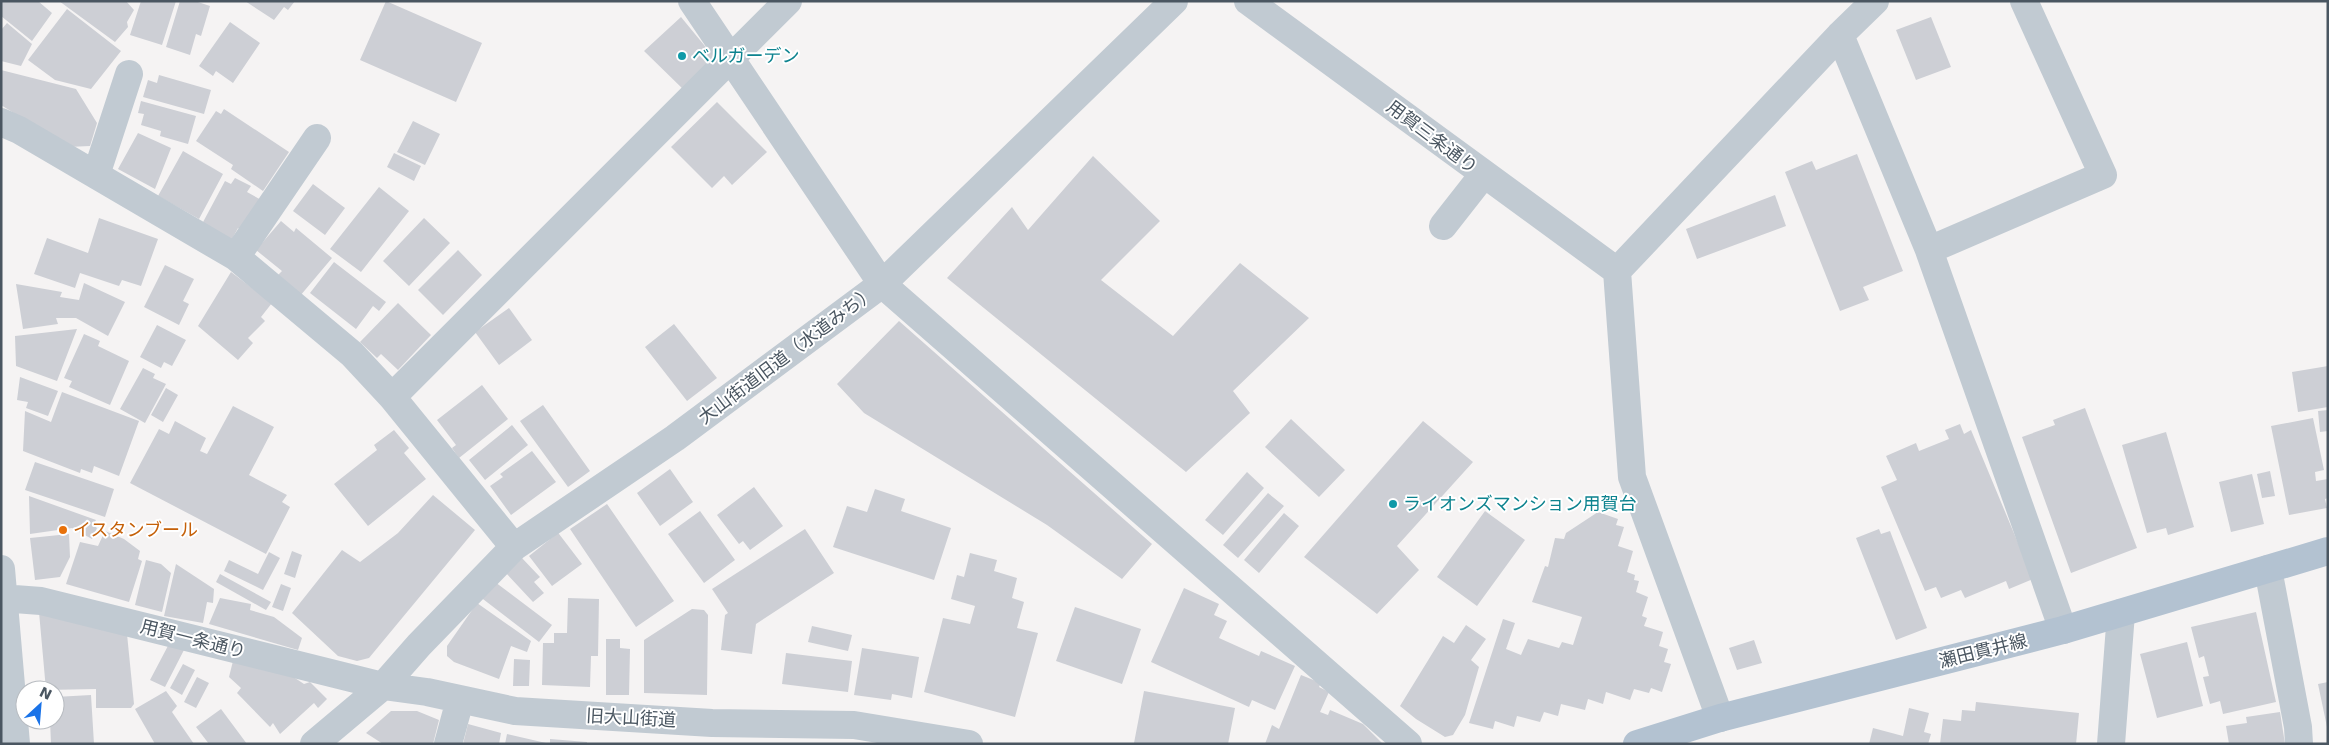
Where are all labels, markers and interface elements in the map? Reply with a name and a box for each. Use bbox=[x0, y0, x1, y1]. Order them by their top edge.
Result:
place label: ベルガーデン bbox=[692, 45, 799, 66]
marker: ベルガーデン bbox=[676, 50, 688, 62]
street label: 用賀三条通り bbox=[1383, 96, 1482, 177]
street label: 大山街道旧道（水道みち） bbox=[694, 281, 879, 428]
place label: ライオンズマンション用賀台 bbox=[1403, 493, 1637, 514]
marker: ライオンズマンション用賀台 bbox=[1387, 498, 1399, 510]
place label: イスタンブール bbox=[73, 519, 198, 540]
marker: イスタンブール bbox=[57, 524, 69, 536]
street label: 用賀一条通り bbox=[138, 615, 248, 662]
street label: 瀬田貫井線 bbox=[1937, 629, 2029, 672]
north arrow bbox=[15, 680, 65, 730]
text: N bbox=[37, 684, 54, 703]
street label: 旧大山街道 bbox=[586, 705, 677, 730]

